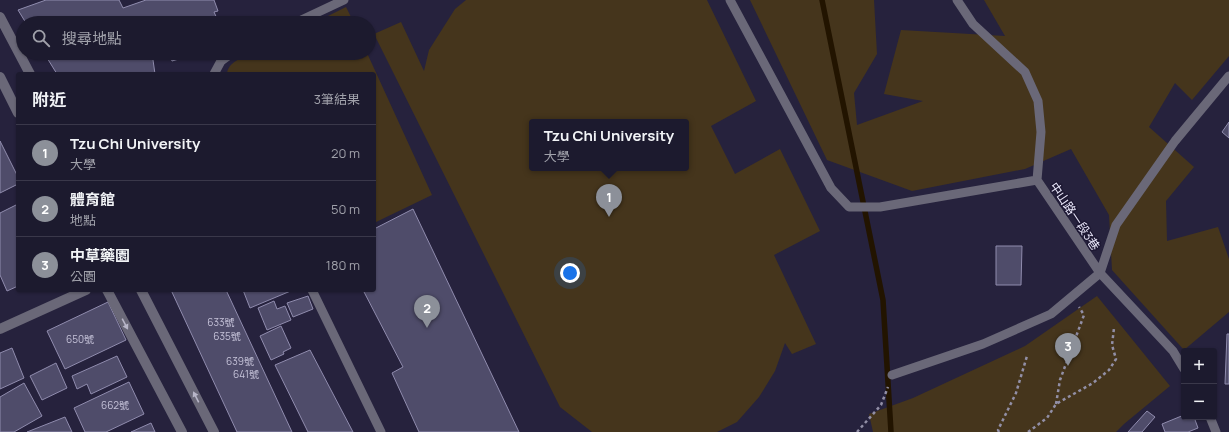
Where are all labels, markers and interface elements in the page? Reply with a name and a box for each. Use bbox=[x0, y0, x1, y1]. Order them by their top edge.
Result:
search box bbox=[16, 16, 376, 60]
icon: search bbox=[30, 27, 52, 49]
text: 搜尋地點 bbox=[62, 28, 122, 49]
text: 附近 bbox=[32, 88, 66, 111]
text: 3筆結果 bbox=[314, 90, 360, 108]
popup bbox=[529, 119, 689, 171]
text: Tzu Chi University bbox=[544, 125, 674, 146]
text: Tzu Chi University bbox=[70, 133, 200, 154]
text: 1 bbox=[42, 144, 48, 162]
text: 20 m bbox=[331, 144, 360, 162]
text: 大學 bbox=[544, 147, 570, 165]
text: 大學 bbox=[70, 155, 96, 173]
street label: 中山路一段3巷 bbox=[1046, 179, 1104, 253]
pin: 1 bbox=[596, 184, 622, 217]
text: 體育館 bbox=[70, 189, 115, 210]
text: 2 bbox=[41, 200, 49, 218]
text: 50 m bbox=[331, 200, 360, 218]
text: 地點 bbox=[70, 211, 96, 229]
text: 中草藥園 bbox=[70, 245, 130, 266]
text: 3 bbox=[41, 256, 49, 274]
text: 180 m bbox=[326, 256, 360, 274]
your location bbox=[560, 263, 580, 283]
text: 公園 bbox=[70, 267, 96, 285]
pin: 2 bbox=[414, 295, 440, 328]
house number: 633號 bbox=[207, 315, 235, 329]
one-way arrow bbox=[122, 319, 129, 330]
house number: 635號 bbox=[213, 329, 241, 343]
house number: 650號 bbox=[66, 332, 94, 346]
pin: 3 bbox=[1055, 333, 1081, 366]
map controls bbox=[1181, 348, 1217, 420]
button: + bbox=[1181, 348, 1217, 384]
house number: 639號 bbox=[226, 354, 254, 368]
house number: 641號 bbox=[233, 367, 259, 381]
button: − bbox=[1181, 384, 1217, 420]
one-way arrow bbox=[193, 391, 199, 403]
house number: 662號 bbox=[101, 398, 129, 412]

